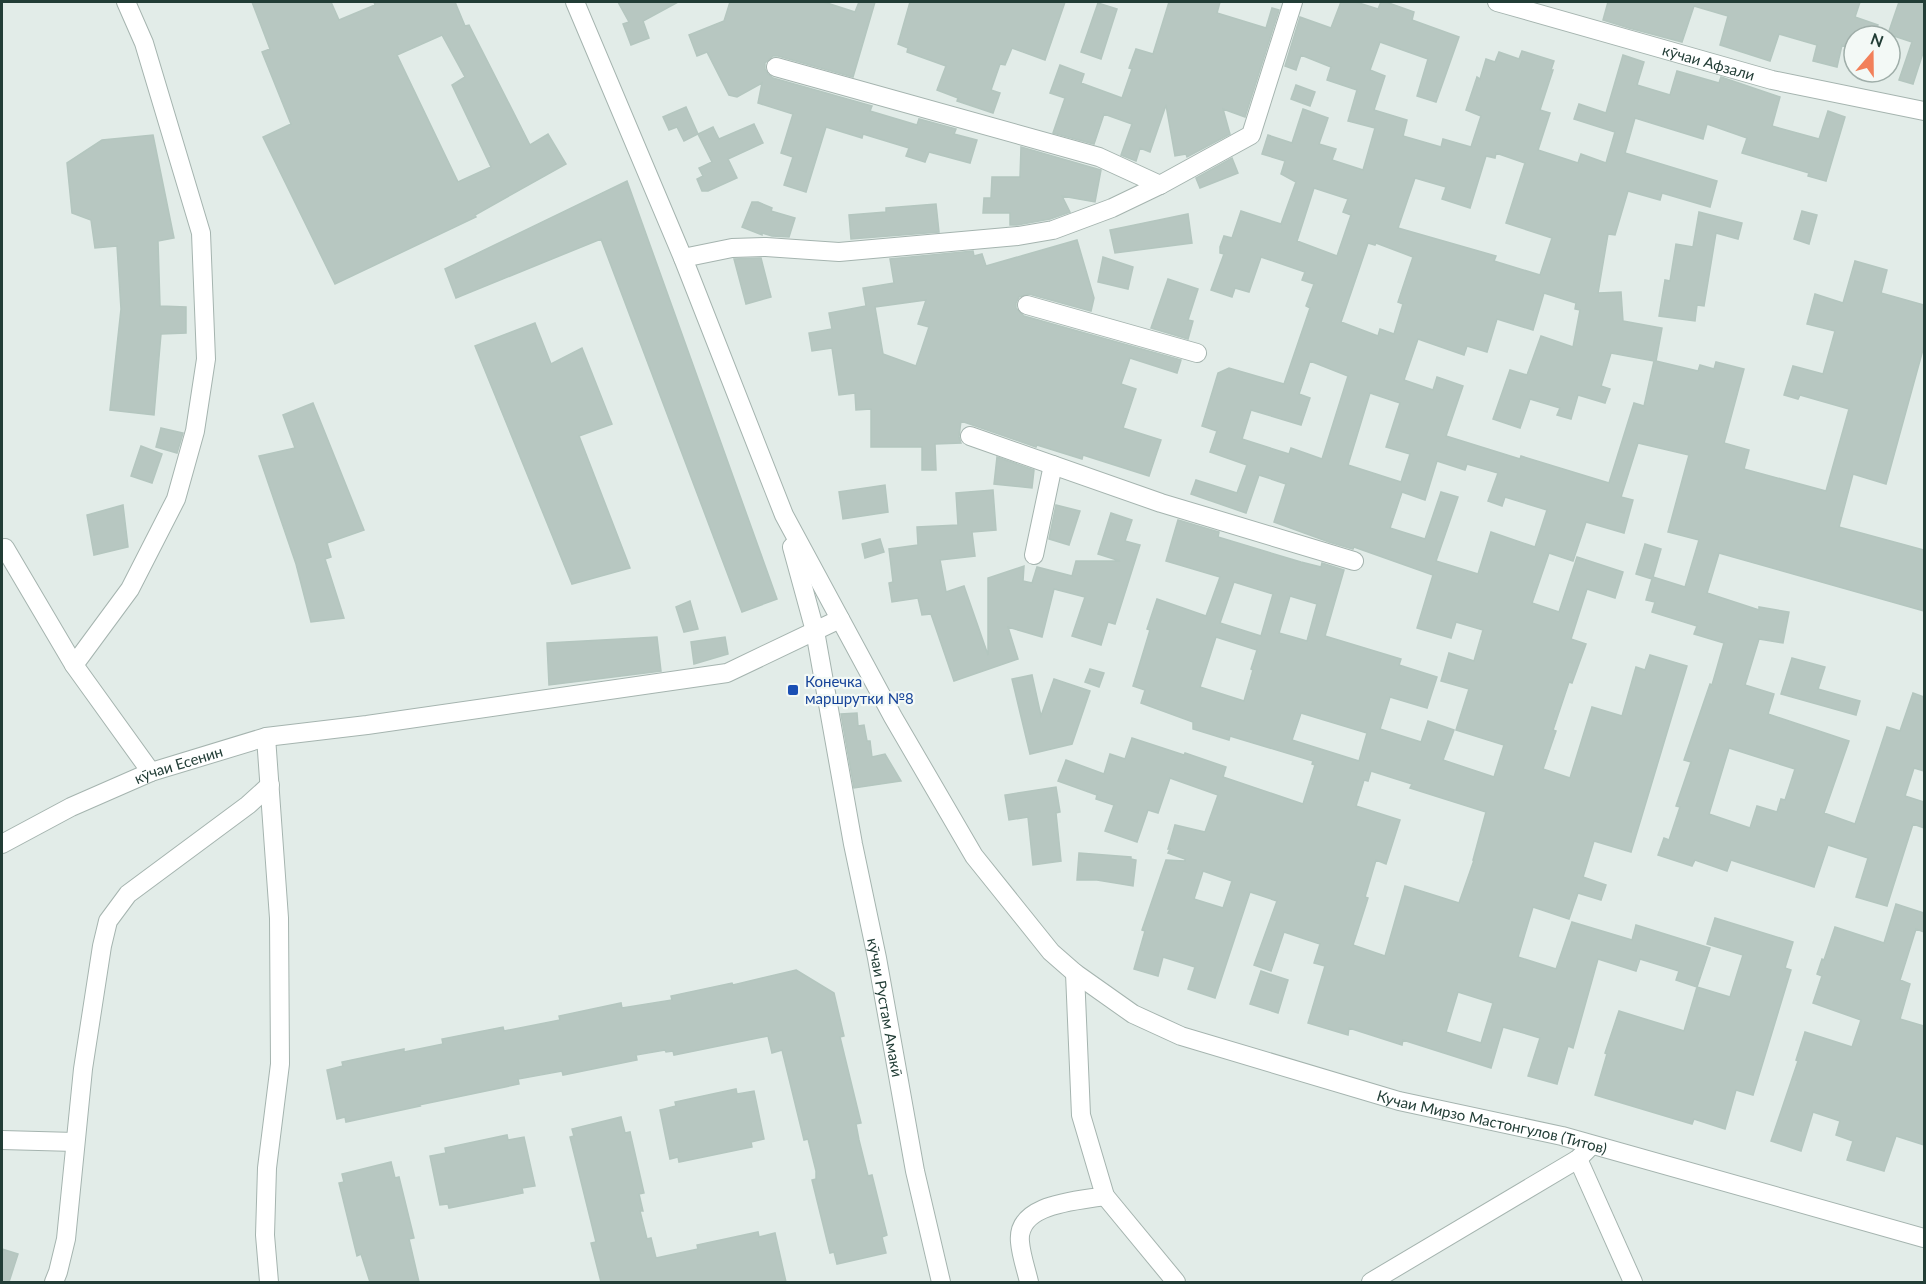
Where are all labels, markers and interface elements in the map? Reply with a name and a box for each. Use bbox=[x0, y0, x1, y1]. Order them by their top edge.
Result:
north arrow bbox=[1842, 24, 1902, 84]
text: N bbox=[1868, 28, 1886, 50]
street label: кӯчаи Афзали bbox=[1660, 40, 1757, 84]
place label: Конечка маршрутки №8 bbox=[805, 672, 914, 707]
marker: Конечка маршрутки №8 bbox=[786, 683, 800, 697]
street label: кӯчаи Есенин bbox=[131, 742, 225, 787]
street label: кӯчаи Рустам Амакӣ bbox=[864, 936, 907, 1078]
street label: Кучаи Мирзо Мастонгулов (Титов) bbox=[1375, 1086, 1609, 1157]

